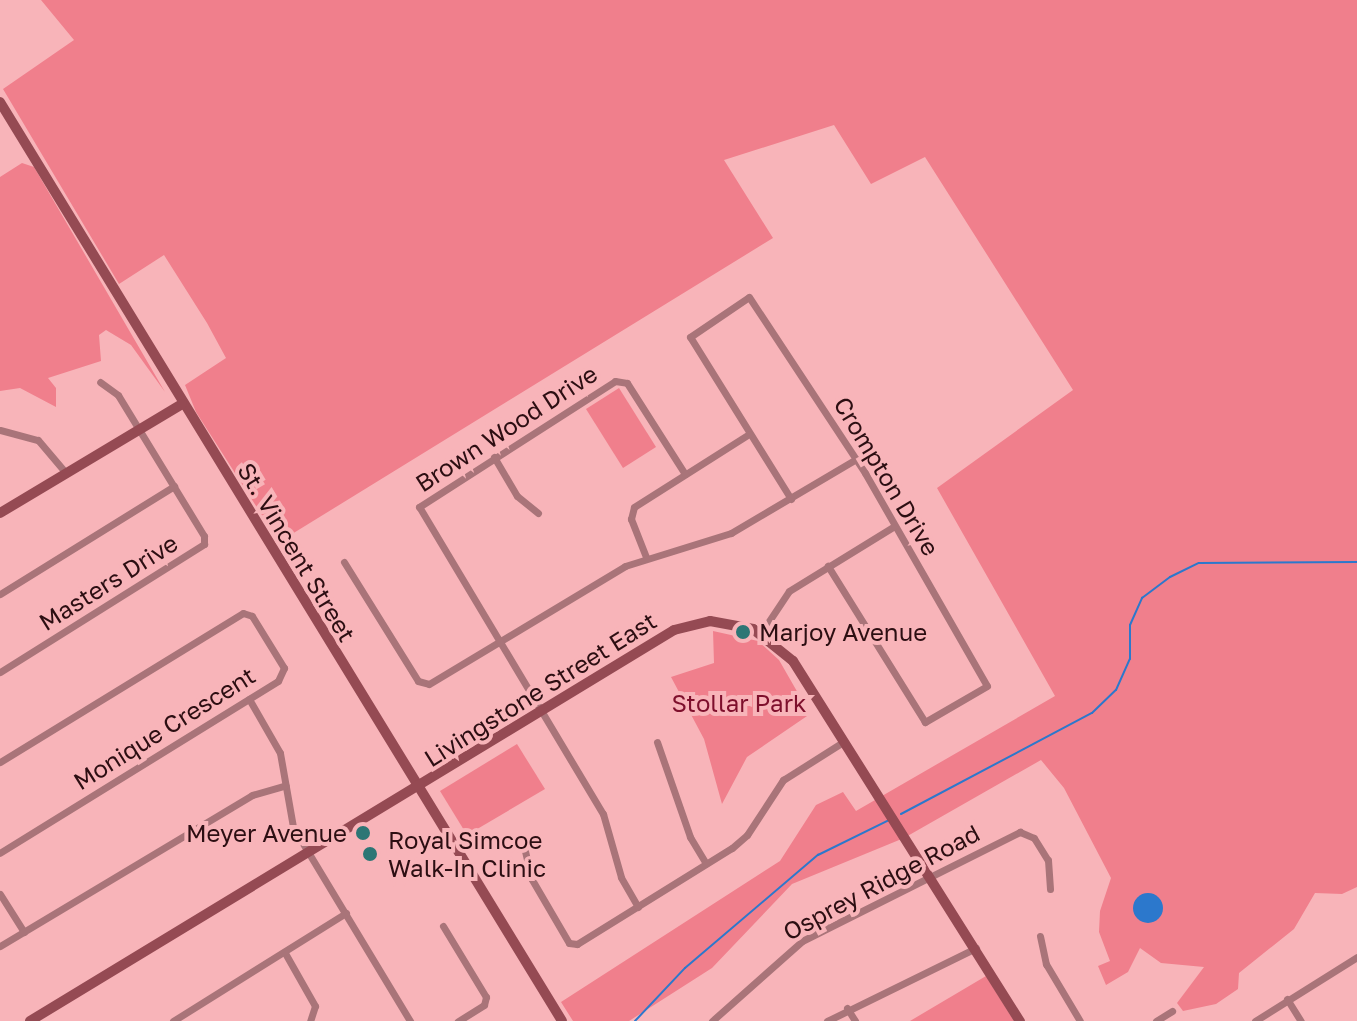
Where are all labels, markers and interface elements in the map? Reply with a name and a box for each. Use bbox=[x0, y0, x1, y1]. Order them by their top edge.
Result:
street label: Brown Wood Drive bbox=[410, 359, 602, 497]
street label: Crompton Drive bbox=[828, 391, 946, 561]
street label: St. Vincent Street bbox=[232, 457, 362, 647]
street label: Masters Drive bbox=[33, 528, 183, 636]
street label: Livingstone Street East bbox=[419, 606, 661, 772]
place label: Marjoy Avenue bbox=[759, 618, 927, 646]
marker: Marjoy Avenue bbox=[734, 623, 752, 641]
street label: Monique Crescent bbox=[68, 661, 260, 795]
park label: Stollar Park bbox=[671, 689, 807, 717]
street label: Osprey Ridge Road bbox=[778, 818, 984, 946]
place label: Meyer Avenue bbox=[186, 819, 347, 847]
marker: Meyer Avenue bbox=[354, 824, 372, 842]
place label: Royal Simcoe Walk-In Clinic bbox=[388, 826, 546, 882]
marker: Royal Simcoe Walk-In Clinic bbox=[359, 843, 381, 865]

